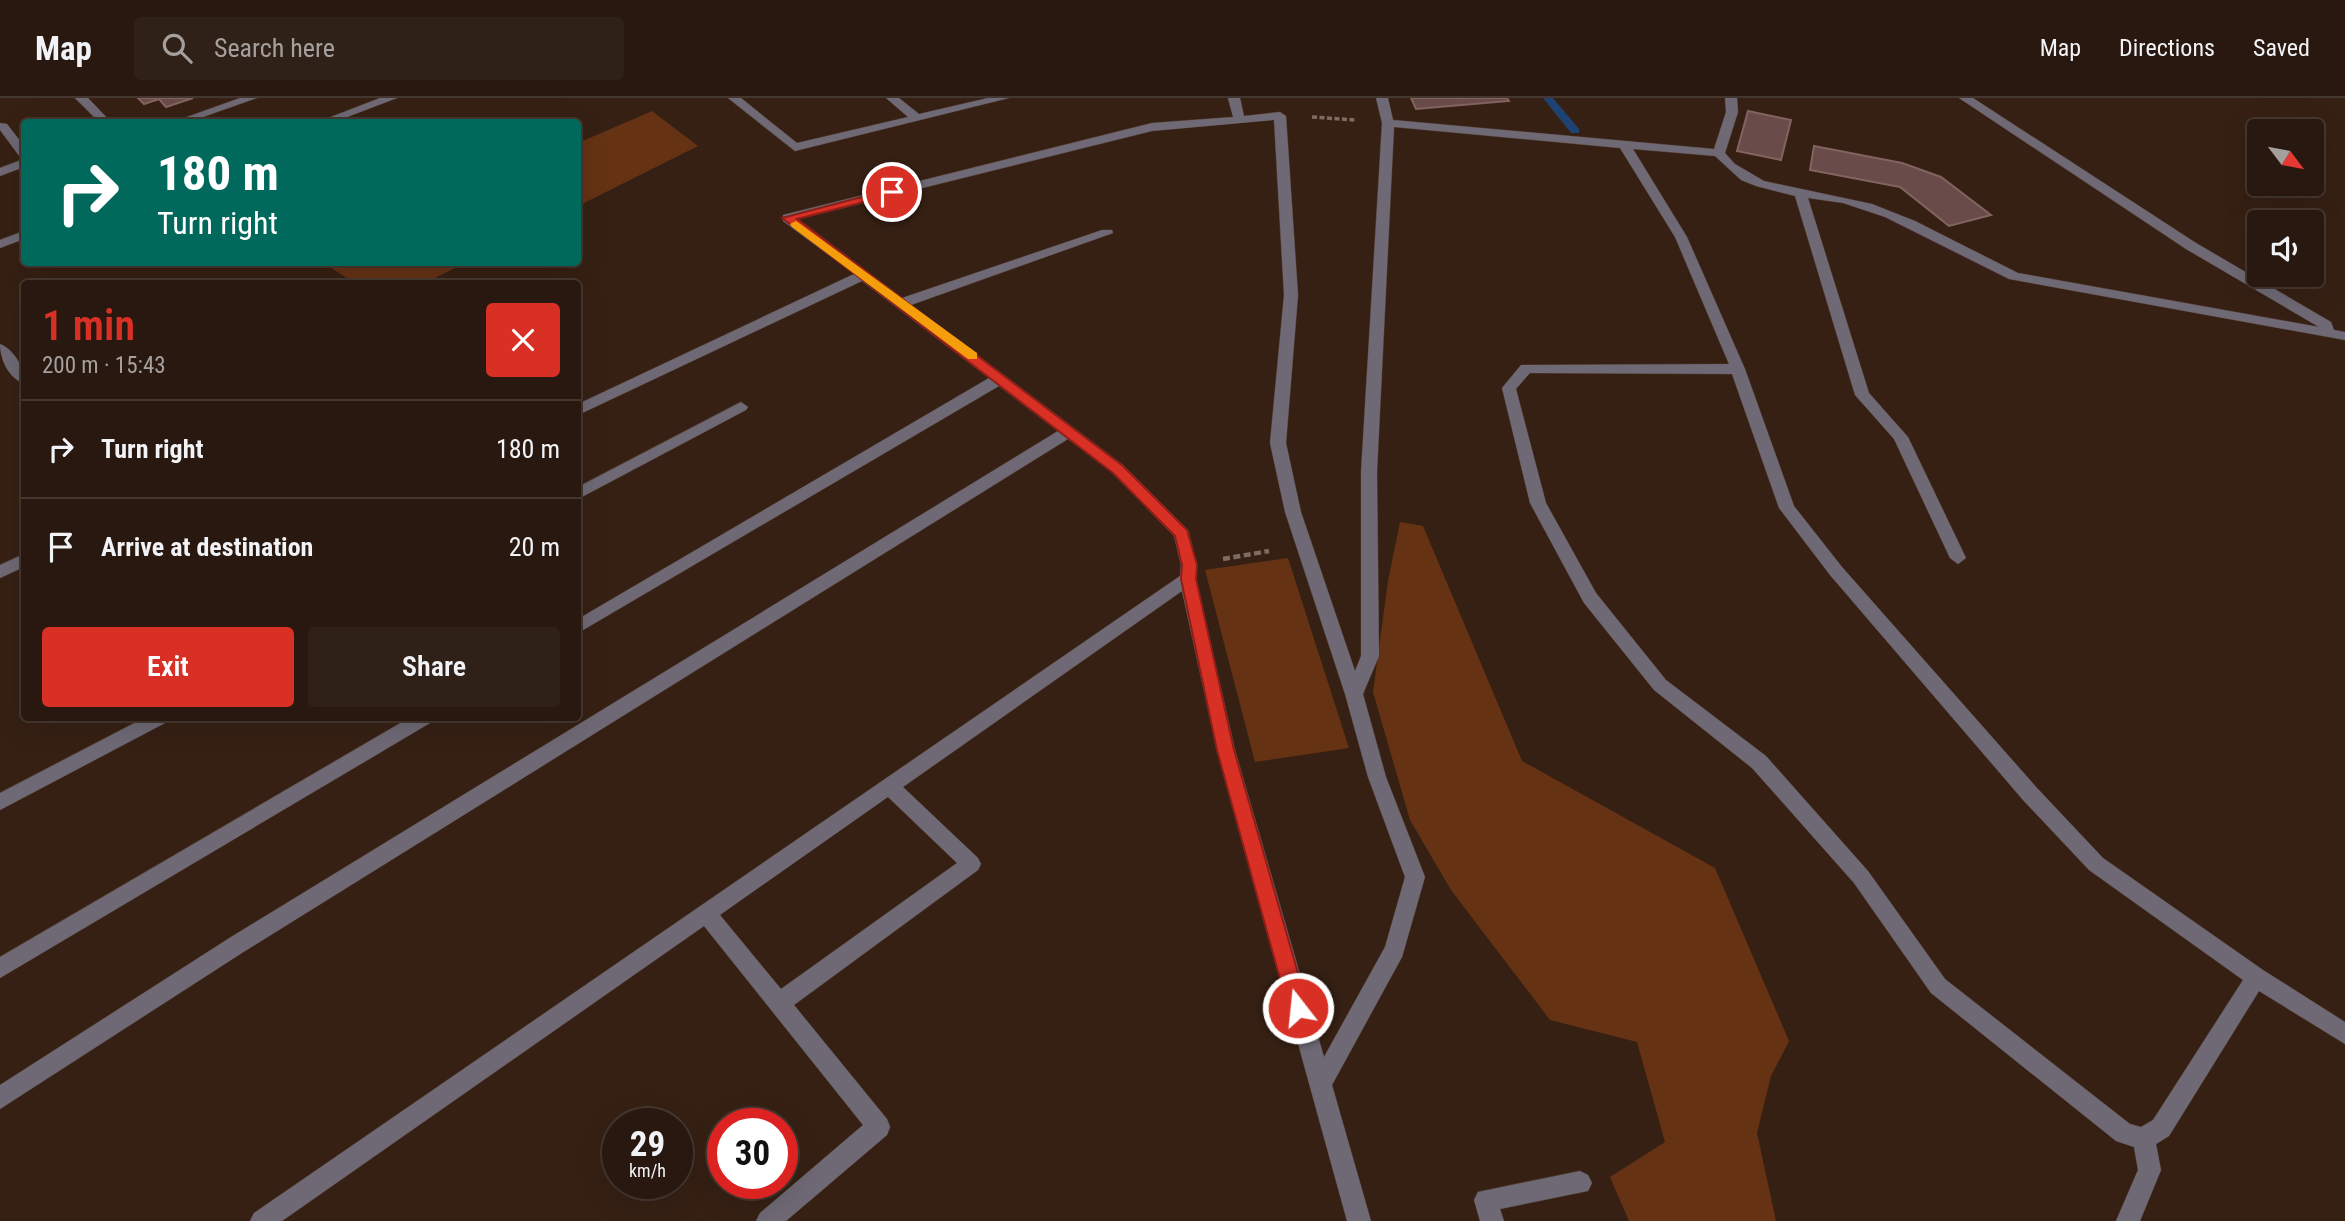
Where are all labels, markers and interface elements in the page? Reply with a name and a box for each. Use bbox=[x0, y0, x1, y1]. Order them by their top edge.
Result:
search box bbox=[134, 17, 624, 80]
text: Map bbox=[35, 29, 92, 68]
icon: search bbox=[158, 29, 196, 67]
text: Search here bbox=[214, 33, 335, 63]
text: Map bbox=[2040, 34, 2081, 62]
text: Directions bbox=[2119, 34, 2215, 62]
text: Saved bbox=[2253, 34, 2310, 62]
north arrow bbox=[2247, 119, 2324, 196]
map controls bbox=[2247, 119, 2324, 287]
text: 180 m bbox=[157, 145, 279, 202]
icon: right bbox=[42, 147, 133, 238]
pin bbox=[862, 162, 922, 222]
icon: arrive bbox=[873, 173, 911, 211]
text: Turn right bbox=[157, 204, 278, 242]
button: sound bbox=[2247, 210, 2324, 287]
text: 1 min bbox=[42, 301, 135, 350]
button: close bbox=[486, 303, 560, 377]
text: 200 m · 15:43 bbox=[42, 352, 166, 379]
icon: right bbox=[42, 430, 80, 468]
text: Turn right bbox=[101, 434, 203, 464]
text: 180 m bbox=[496, 434, 560, 464]
icon: arrive bbox=[42, 528, 80, 566]
text: Arrive at destination bbox=[101, 532, 313, 562]
text: 20 m bbox=[509, 532, 560, 562]
button: Exit bbox=[42, 627, 294, 707]
button: Share bbox=[308, 627, 560, 707]
position arrow bbox=[1261, 971, 1335, 1045]
speed limit sign: 30 bbox=[707, 1108, 798, 1199]
text: 29 bbox=[630, 1124, 665, 1165]
text: km/h bbox=[629, 1160, 666, 1181]

